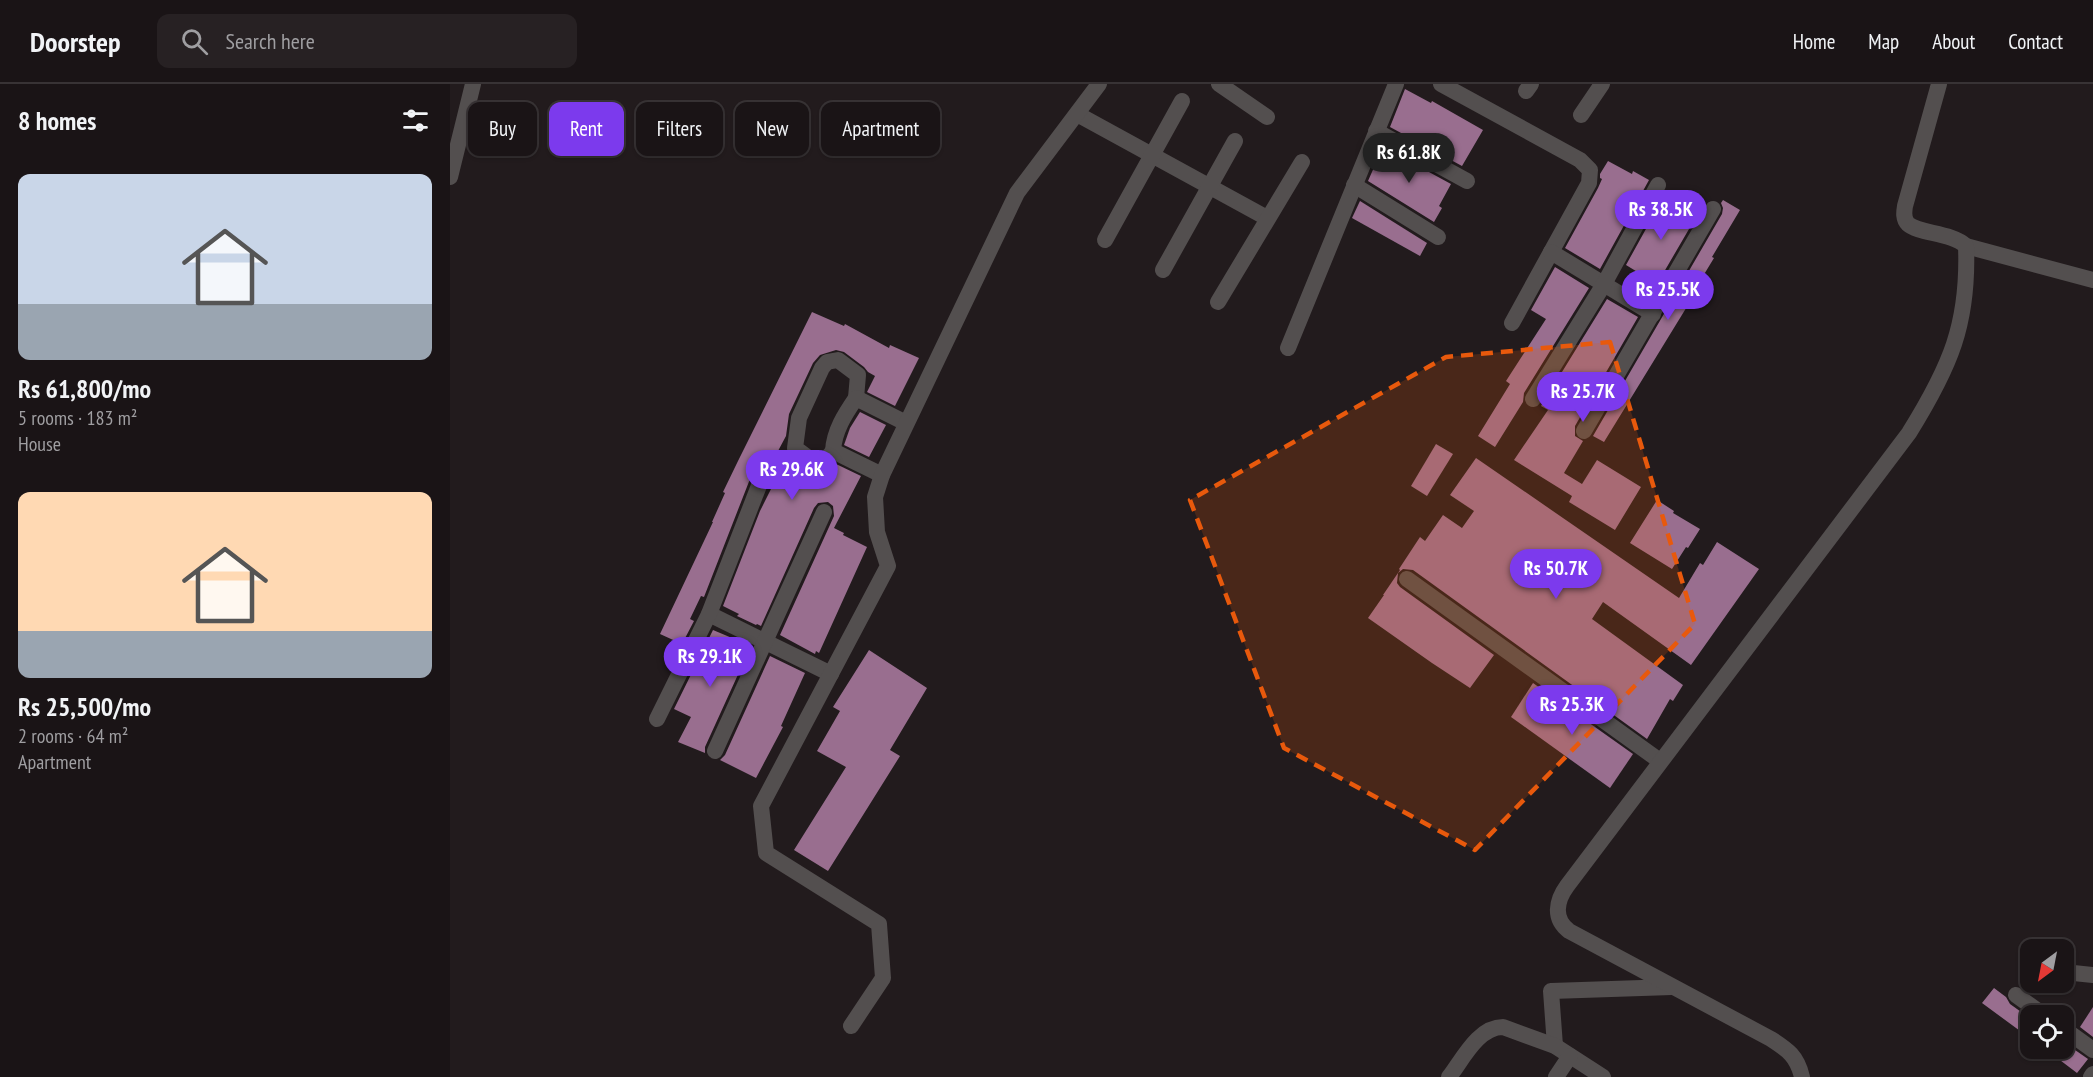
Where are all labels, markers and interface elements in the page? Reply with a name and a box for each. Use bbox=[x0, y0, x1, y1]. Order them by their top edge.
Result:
search box bbox=[157, 14, 577, 68]
text: Doorstep bbox=[30, 23, 121, 60]
icon: search bbox=[178, 25, 211, 58]
text: Search here bbox=[226, 27, 315, 55]
text: Home bbox=[1793, 28, 1835, 55]
text: Map bbox=[1868, 28, 1899, 55]
text: About bbox=[1932, 28, 1975, 55]
text: Contact bbox=[2008, 28, 2063, 55]
chip: Buy bbox=[468, 102, 537, 156]
chip: Rent bbox=[549, 102, 624, 156]
chip: Filters bbox=[636, 102, 723, 156]
chip: New bbox=[735, 102, 809, 156]
chip: Apartment bbox=[821, 102, 940, 156]
text: 8 homes bbox=[18, 104, 96, 137]
icon: filters bbox=[399, 104, 432, 137]
pin: Rs 61.8K bbox=[1347, 133, 1471, 184]
text: Rs 61.8K bbox=[1377, 139, 1441, 165]
pin: Rs 38.5K bbox=[1599, 190, 1723, 241]
text: Rs 38.5K bbox=[1629, 196, 1693, 222]
icon: home bbox=[171, 213, 279, 321]
pin: Rs 25.5K bbox=[1606, 270, 1730, 321]
text: Rs 25.5K bbox=[1636, 276, 1700, 302]
text: Rs 61,800/mo bbox=[18, 372, 151, 405]
pin: Rs 25.7K bbox=[1521, 372, 1645, 423]
text: Rs 25.7K bbox=[1551, 378, 1615, 404]
text: 5 rooms · 183 m² bbox=[18, 405, 137, 431]
text: House bbox=[18, 431, 61, 457]
pin: Rs 29.6K bbox=[730, 450, 854, 501]
text: Rs 29.6K bbox=[760, 456, 824, 482]
icon: home bbox=[171, 531, 279, 639]
pin: Rs 50.7K bbox=[1494, 549, 1618, 600]
text: Rs 50.7K bbox=[1524, 555, 1588, 581]
pin: Rs 29.1K bbox=[648, 637, 772, 688]
text: Rs 29.1K bbox=[678, 643, 742, 669]
pin: Rs 25.3K bbox=[1510, 685, 1634, 736]
text: Rs 25,500/mo bbox=[18, 690, 151, 723]
text: Rs 25.3K bbox=[1540, 691, 1604, 717]
text: 2 rooms · 64 m² bbox=[18, 723, 128, 749]
text: Apartment bbox=[18, 749, 91, 775]
north arrow bbox=[2020, 939, 2074, 993]
map controls bbox=[2020, 939, 2074, 1059]
button: locate bbox=[2020, 1005, 2074, 1059]

